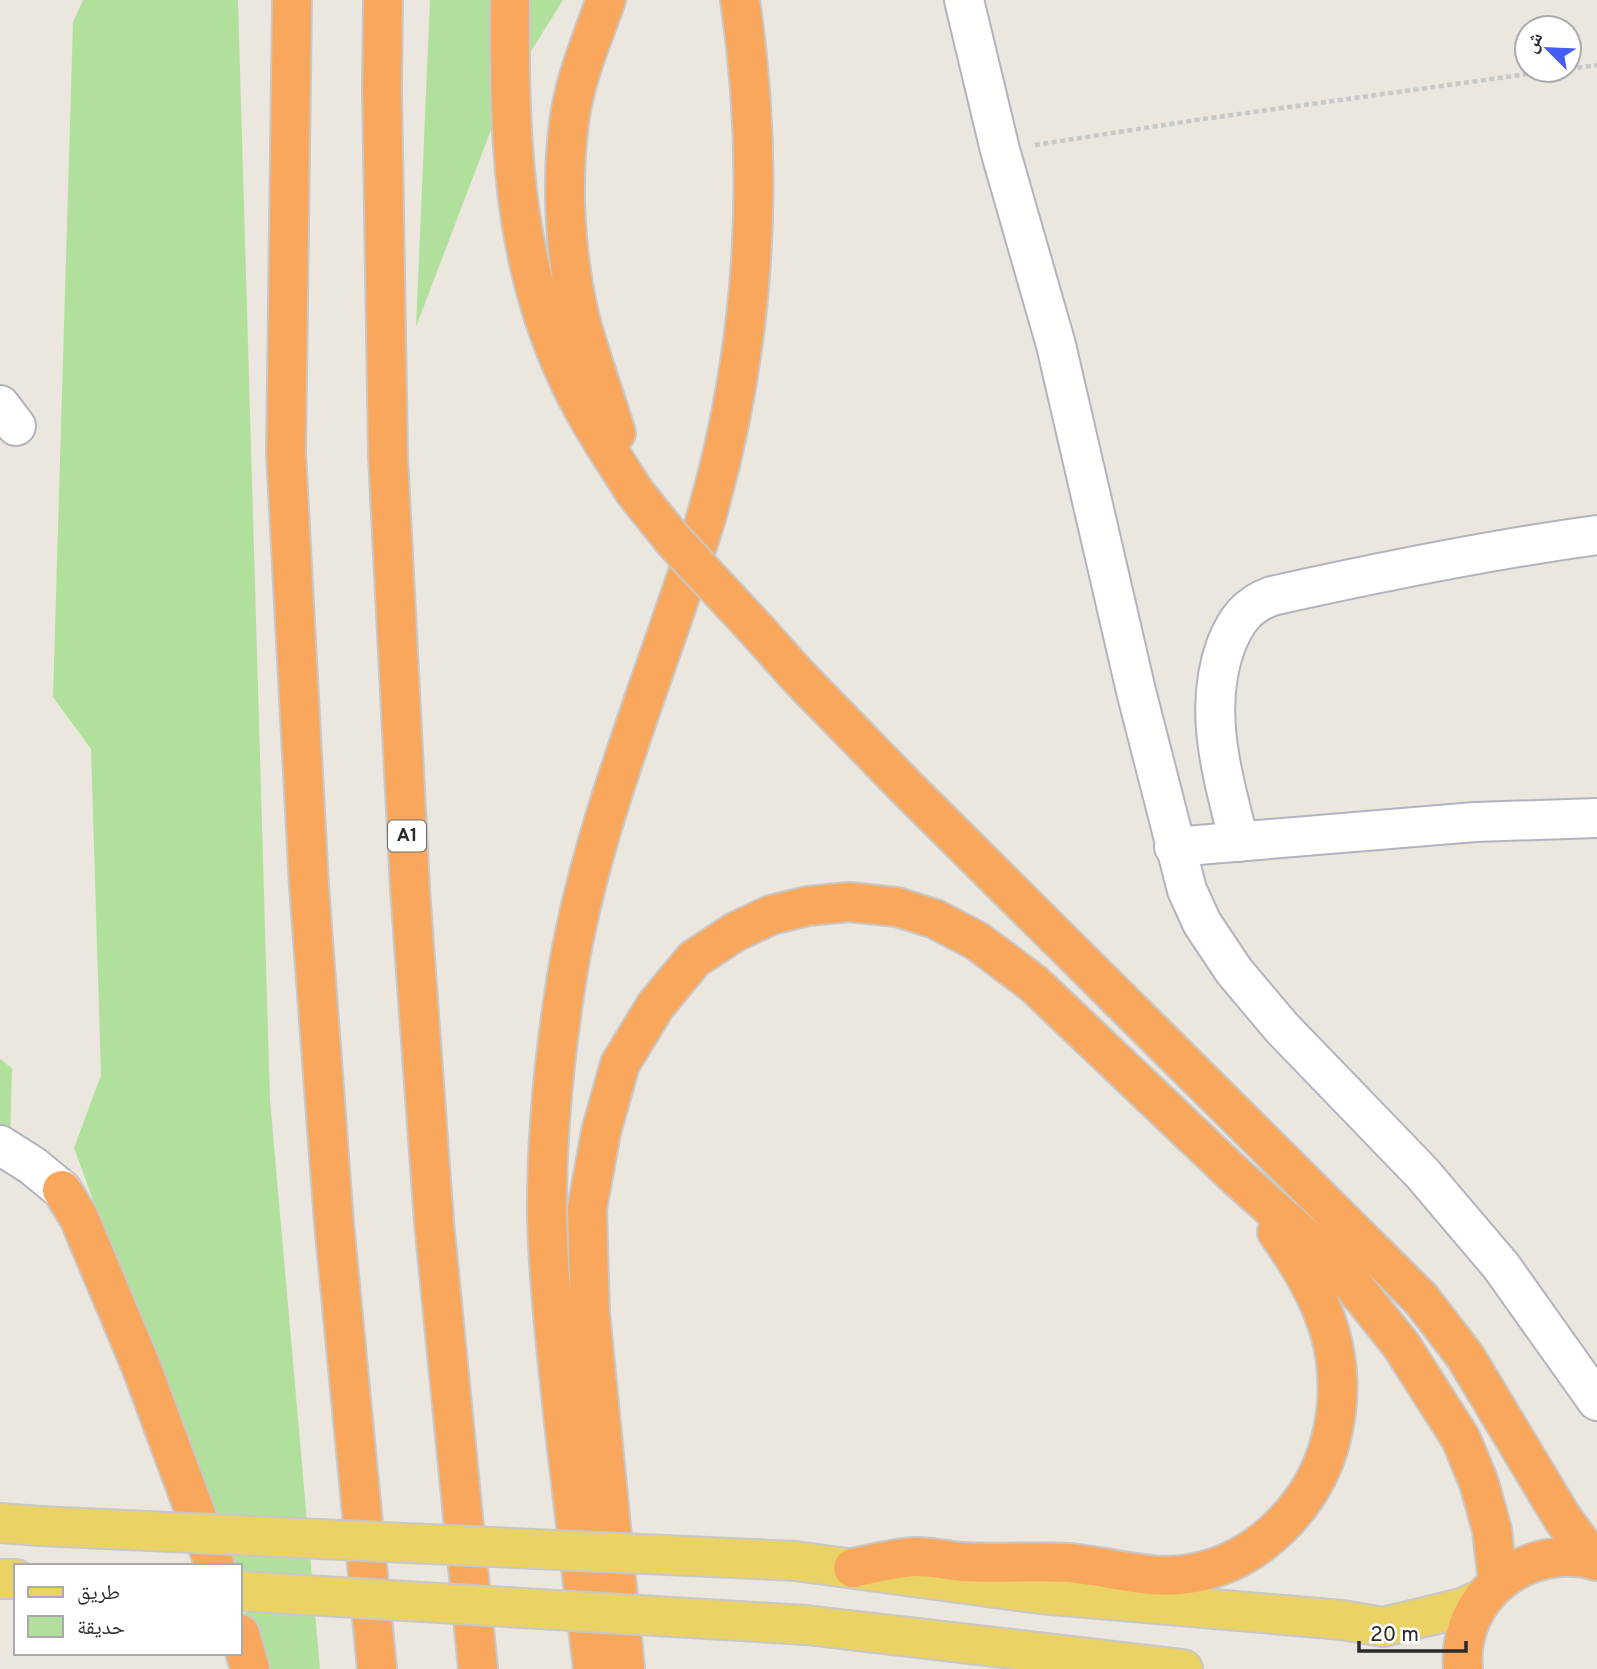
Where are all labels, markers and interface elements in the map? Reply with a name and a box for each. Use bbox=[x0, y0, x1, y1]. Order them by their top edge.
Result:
north arrow bbox=[1513, 14, 1583, 84]
text: ش bbox=[1519, 29, 1549, 57]
road number: A1 bbox=[388, 820, 426, 852]
legend bbox=[14, 1564, 242, 1655]
text: طريق bbox=[77, 1580, 120, 1607]
scale bar bbox=[1359, 1610, 1466, 1654]
text: حديقة bbox=[77, 1615, 125, 1642]
text: 20 m bbox=[1370, 1622, 1419, 1649]

